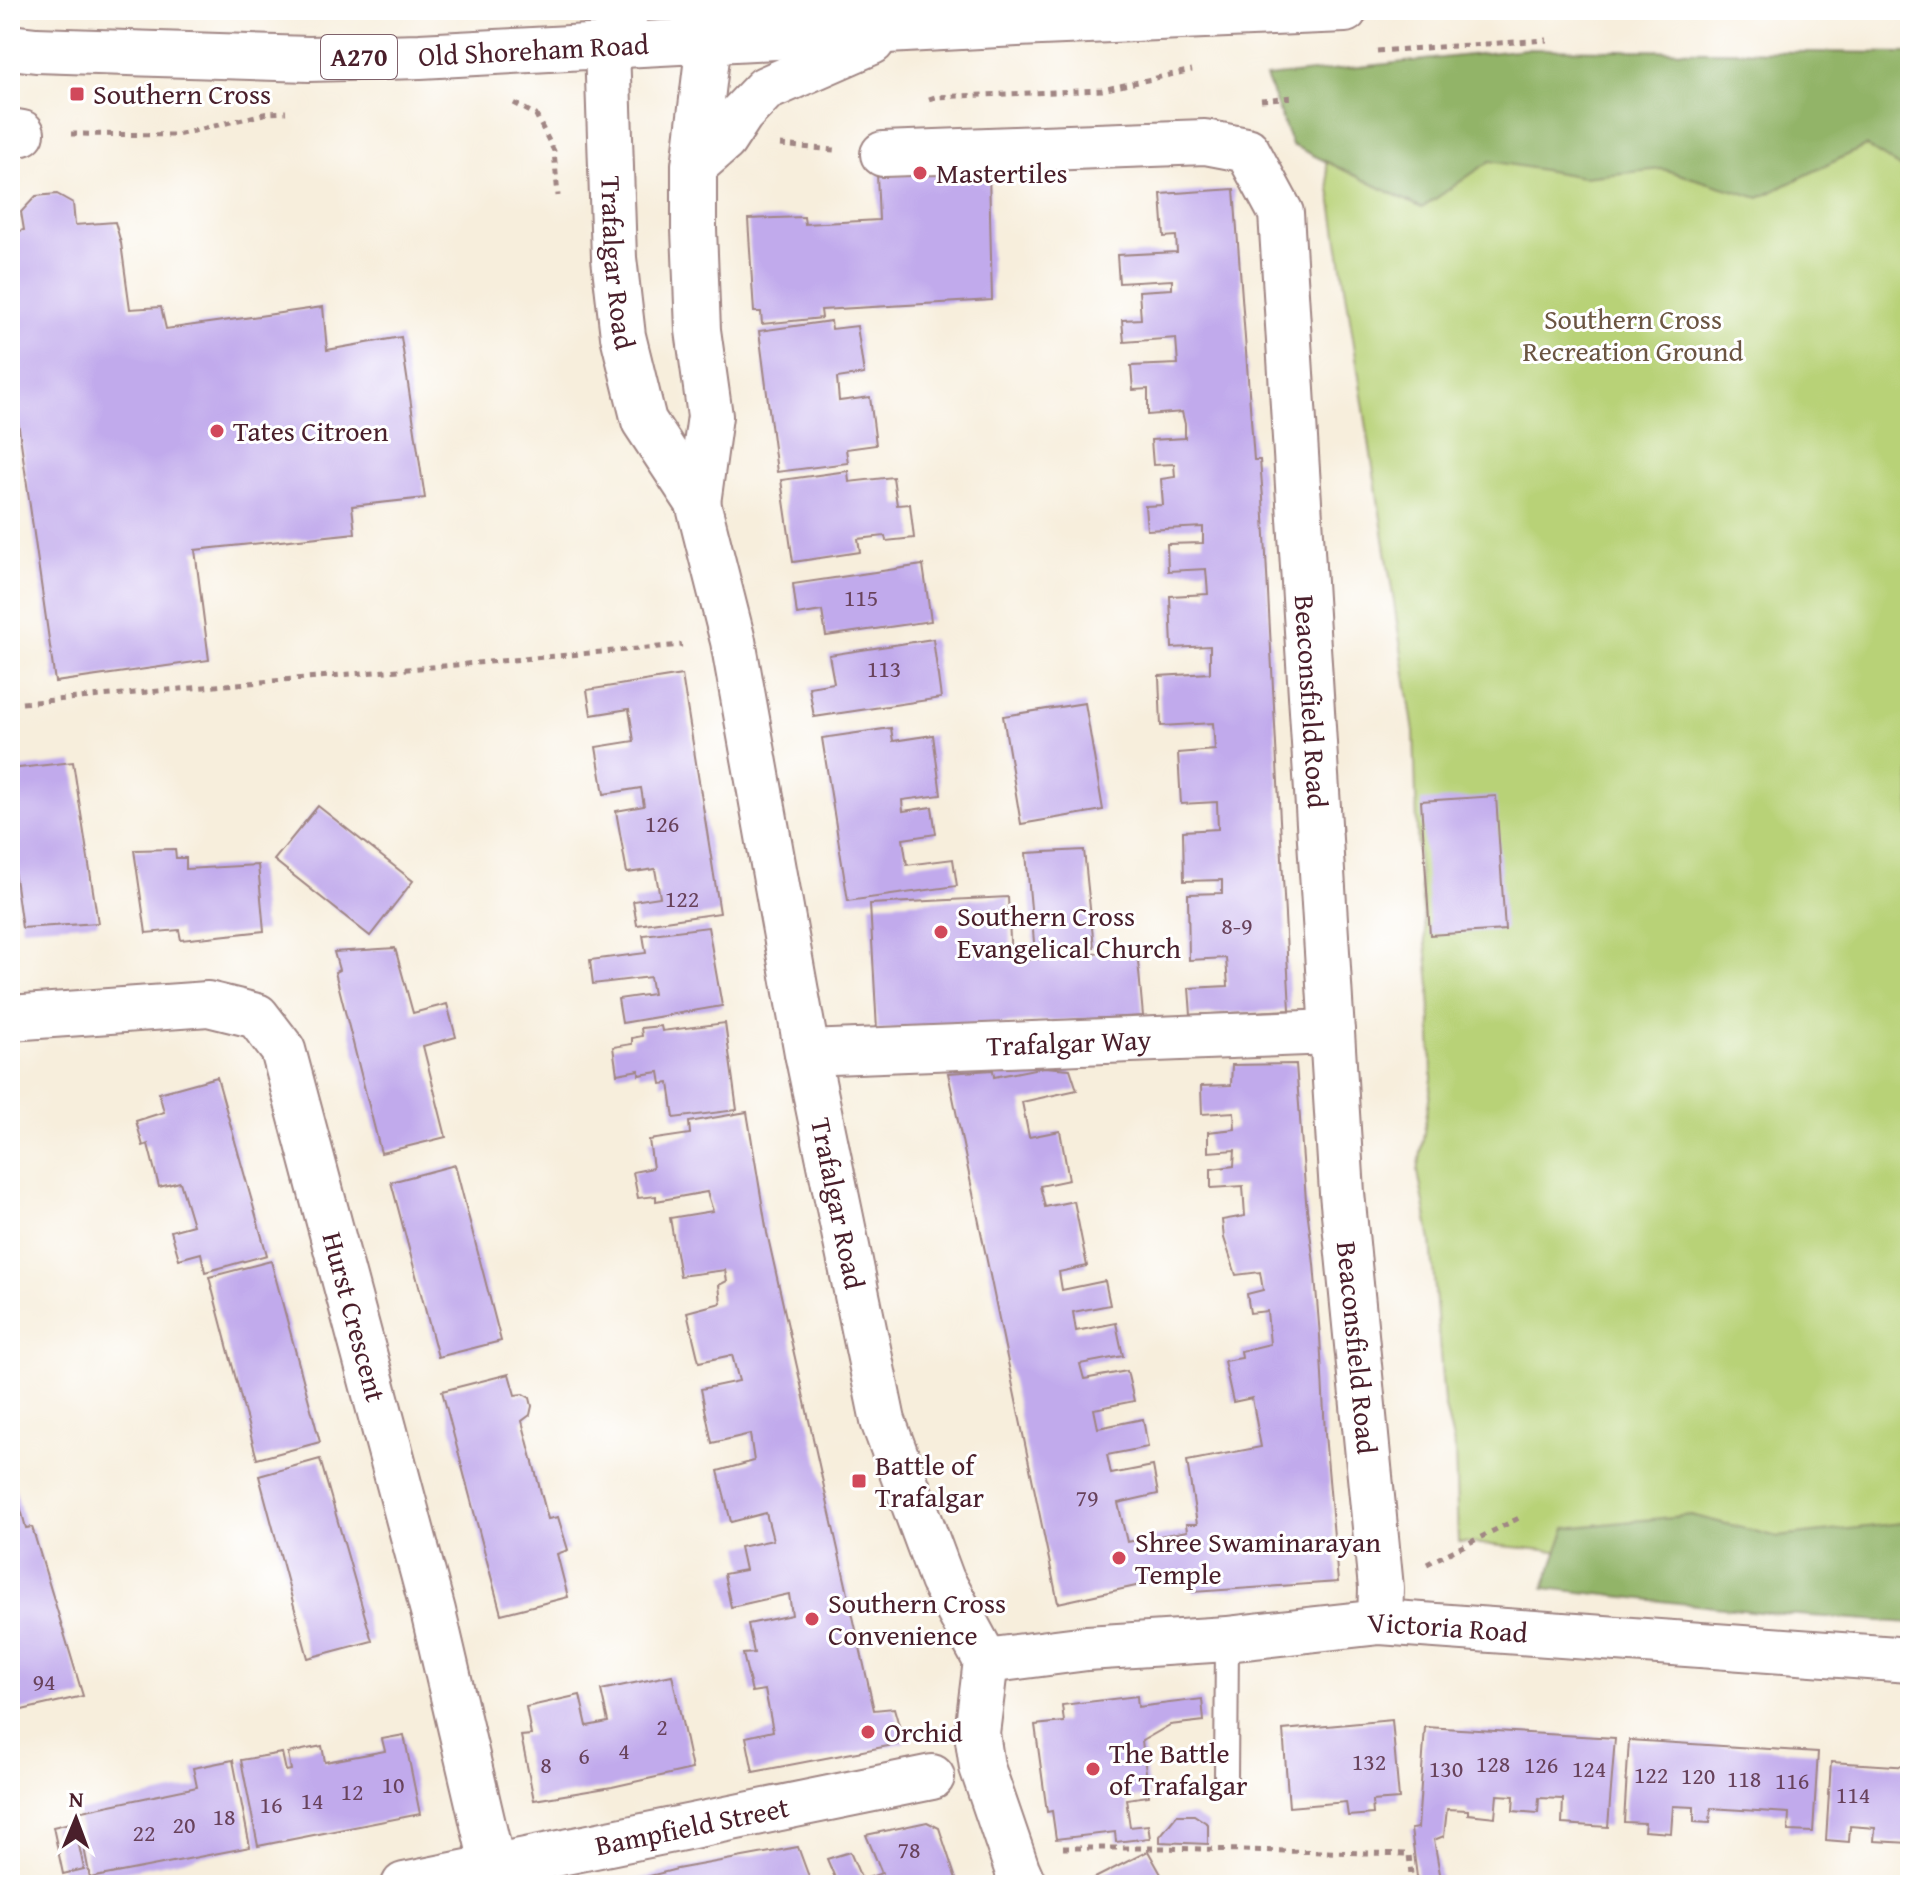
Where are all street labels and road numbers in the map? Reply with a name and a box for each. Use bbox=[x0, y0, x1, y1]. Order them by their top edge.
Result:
street label: Old Shoreham Road bbox=[417, 23, 650, 76]
road number: A270 bbox=[321, 35, 397, 79]
street label: Trafalgar Road bbox=[591, 175, 647, 354]
street label: Beaconsfield Road bbox=[1285, 594, 1339, 809]
street label: Trafalgar Way bbox=[985, 1018, 1152, 1066]
street label: Trafalgar Road bbox=[801, 1114, 876, 1293]
street label: Hurst Crescent bbox=[313, 1227, 397, 1406]
street label: Beaconsfield Road bbox=[1327, 1240, 1389, 1456]
street label: Victoria Road bbox=[1366, 1600, 1529, 1653]
street label: Bampfield Street bbox=[591, 1786, 793, 1865]

